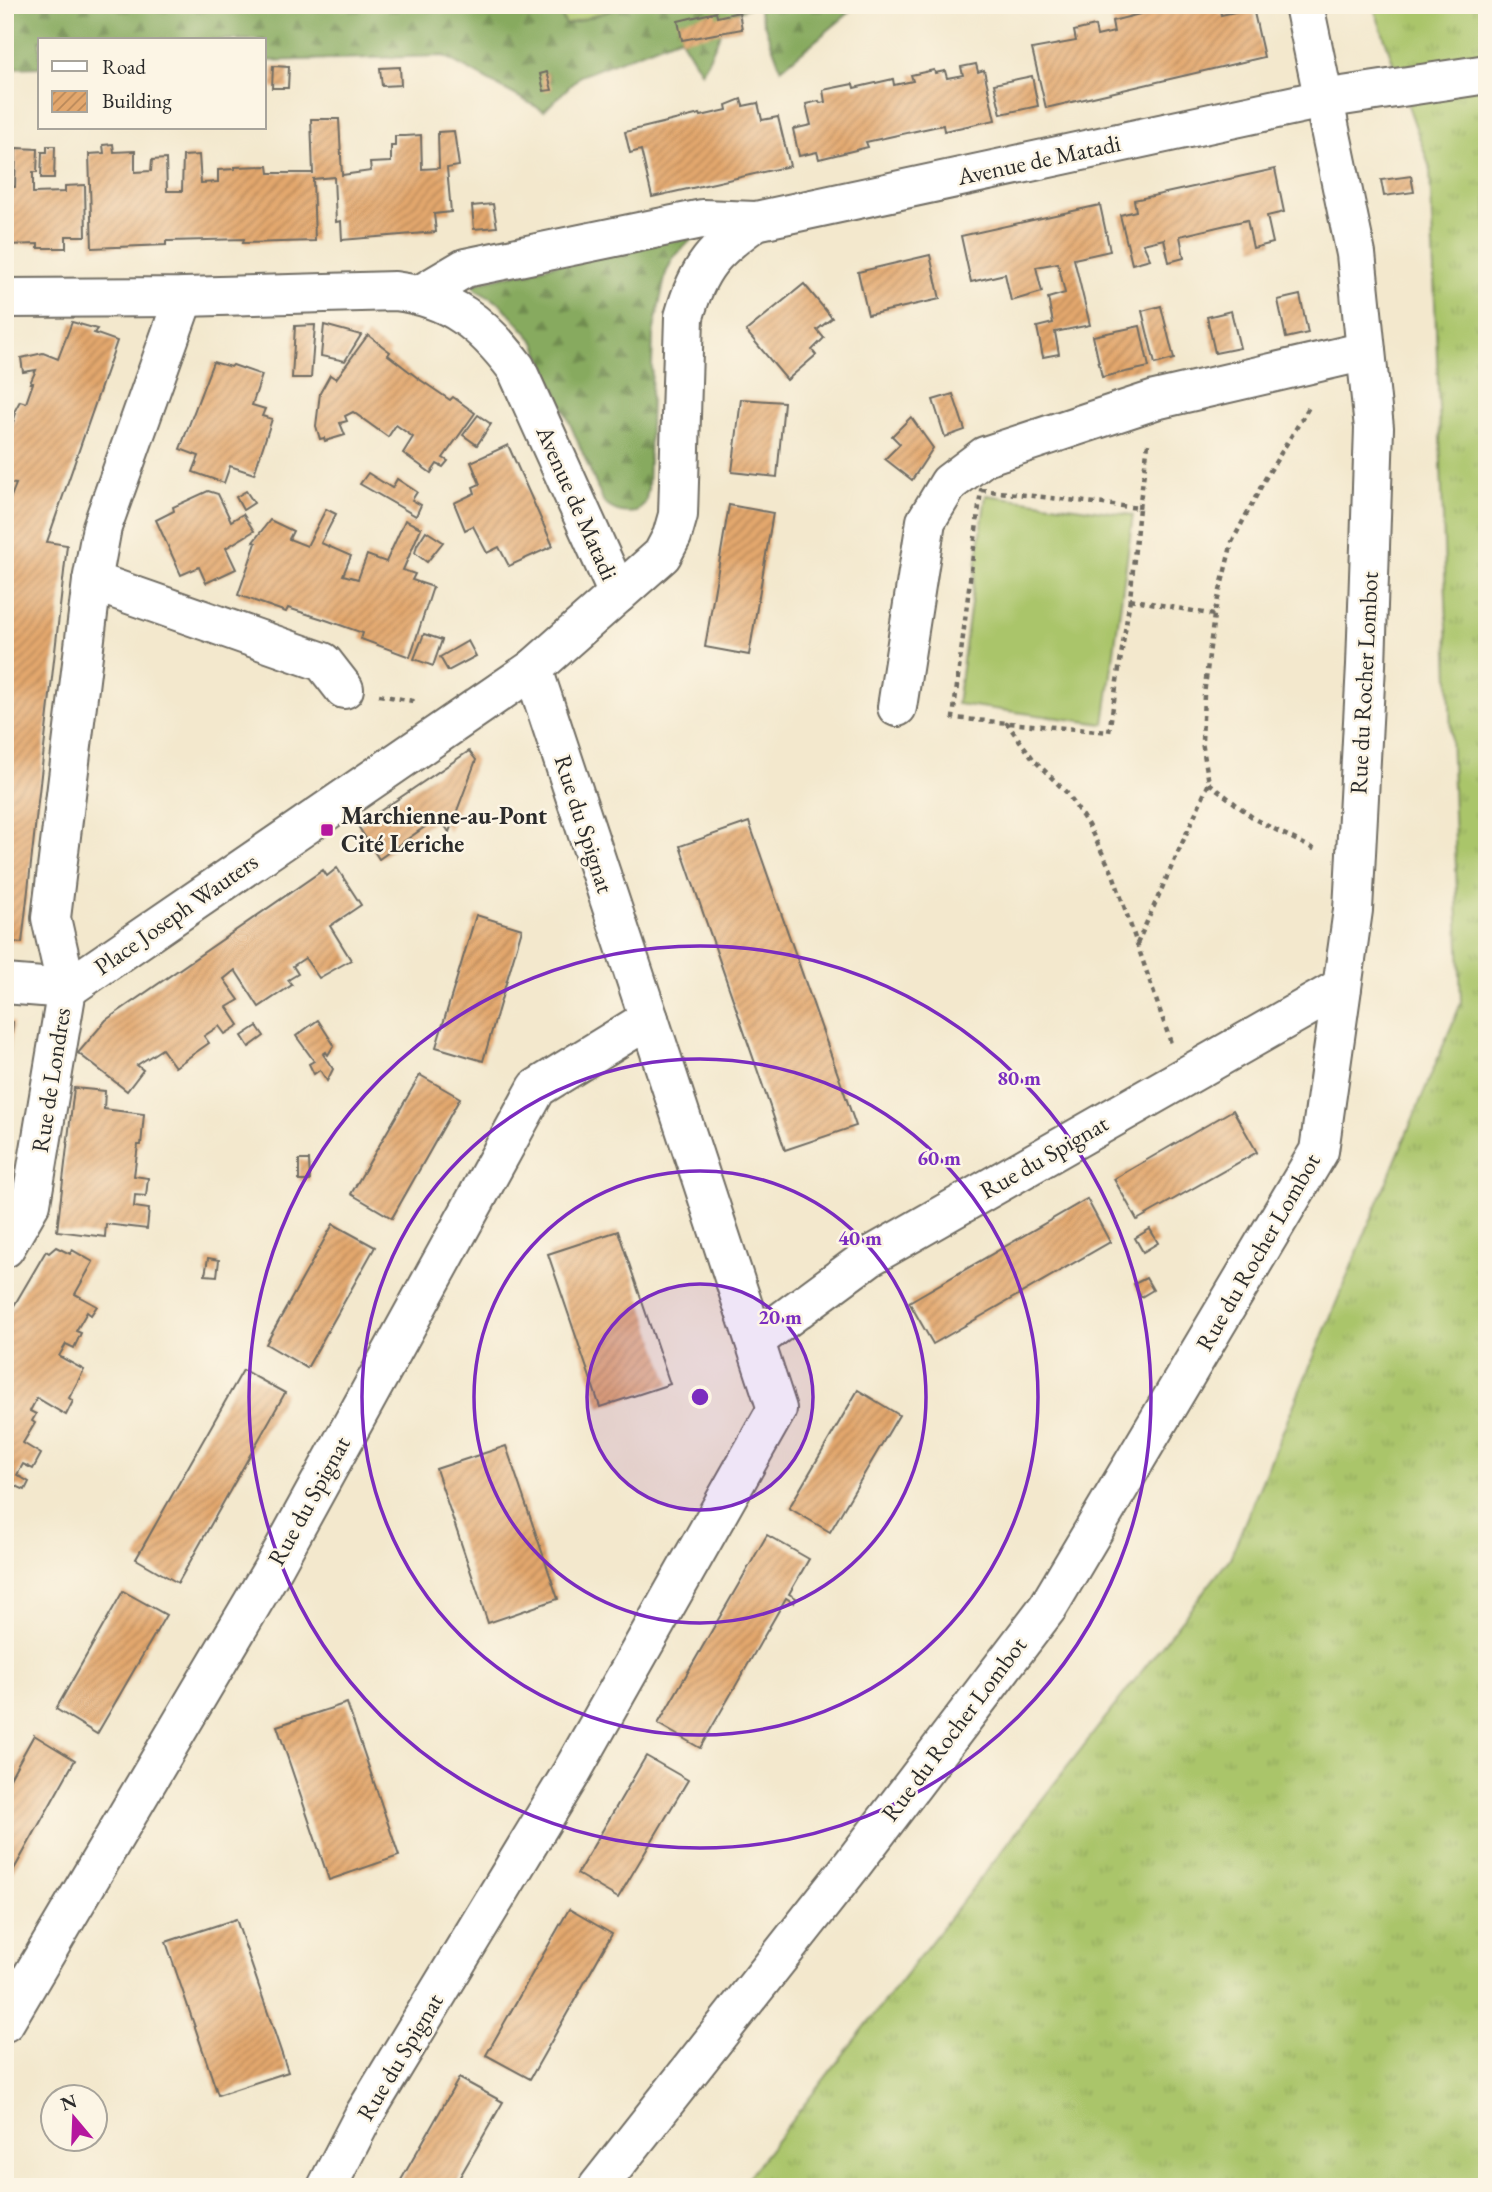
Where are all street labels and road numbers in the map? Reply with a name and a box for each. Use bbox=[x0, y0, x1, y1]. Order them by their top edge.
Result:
street label: Avenue de Matadi bbox=[954, 127, 1123, 192]
street label: Avenue de Matadi bbox=[529, 420, 625, 585]
street label: Rue du Rocher Lombot bbox=[1342, 570, 1385, 795]
street label: Rue du Spignat bbox=[548, 751, 621, 897]
street label: Place Joseph Wauters bbox=[88, 846, 264, 982]
street label: Rue de Londres bbox=[24, 1005, 77, 1154]
street label: Rue du Spignat bbox=[974, 1107, 1114, 1206]
street label: Rue du Rocher Lombot bbox=[1188, 1147, 1327, 1356]
street label: Rue du Spignat bbox=[260, 1430, 357, 1571]
street label: Rue du Rocher Lombot bbox=[874, 1630, 1033, 1827]
street label: Rue du Spignat bbox=[349, 1987, 450, 2126]

